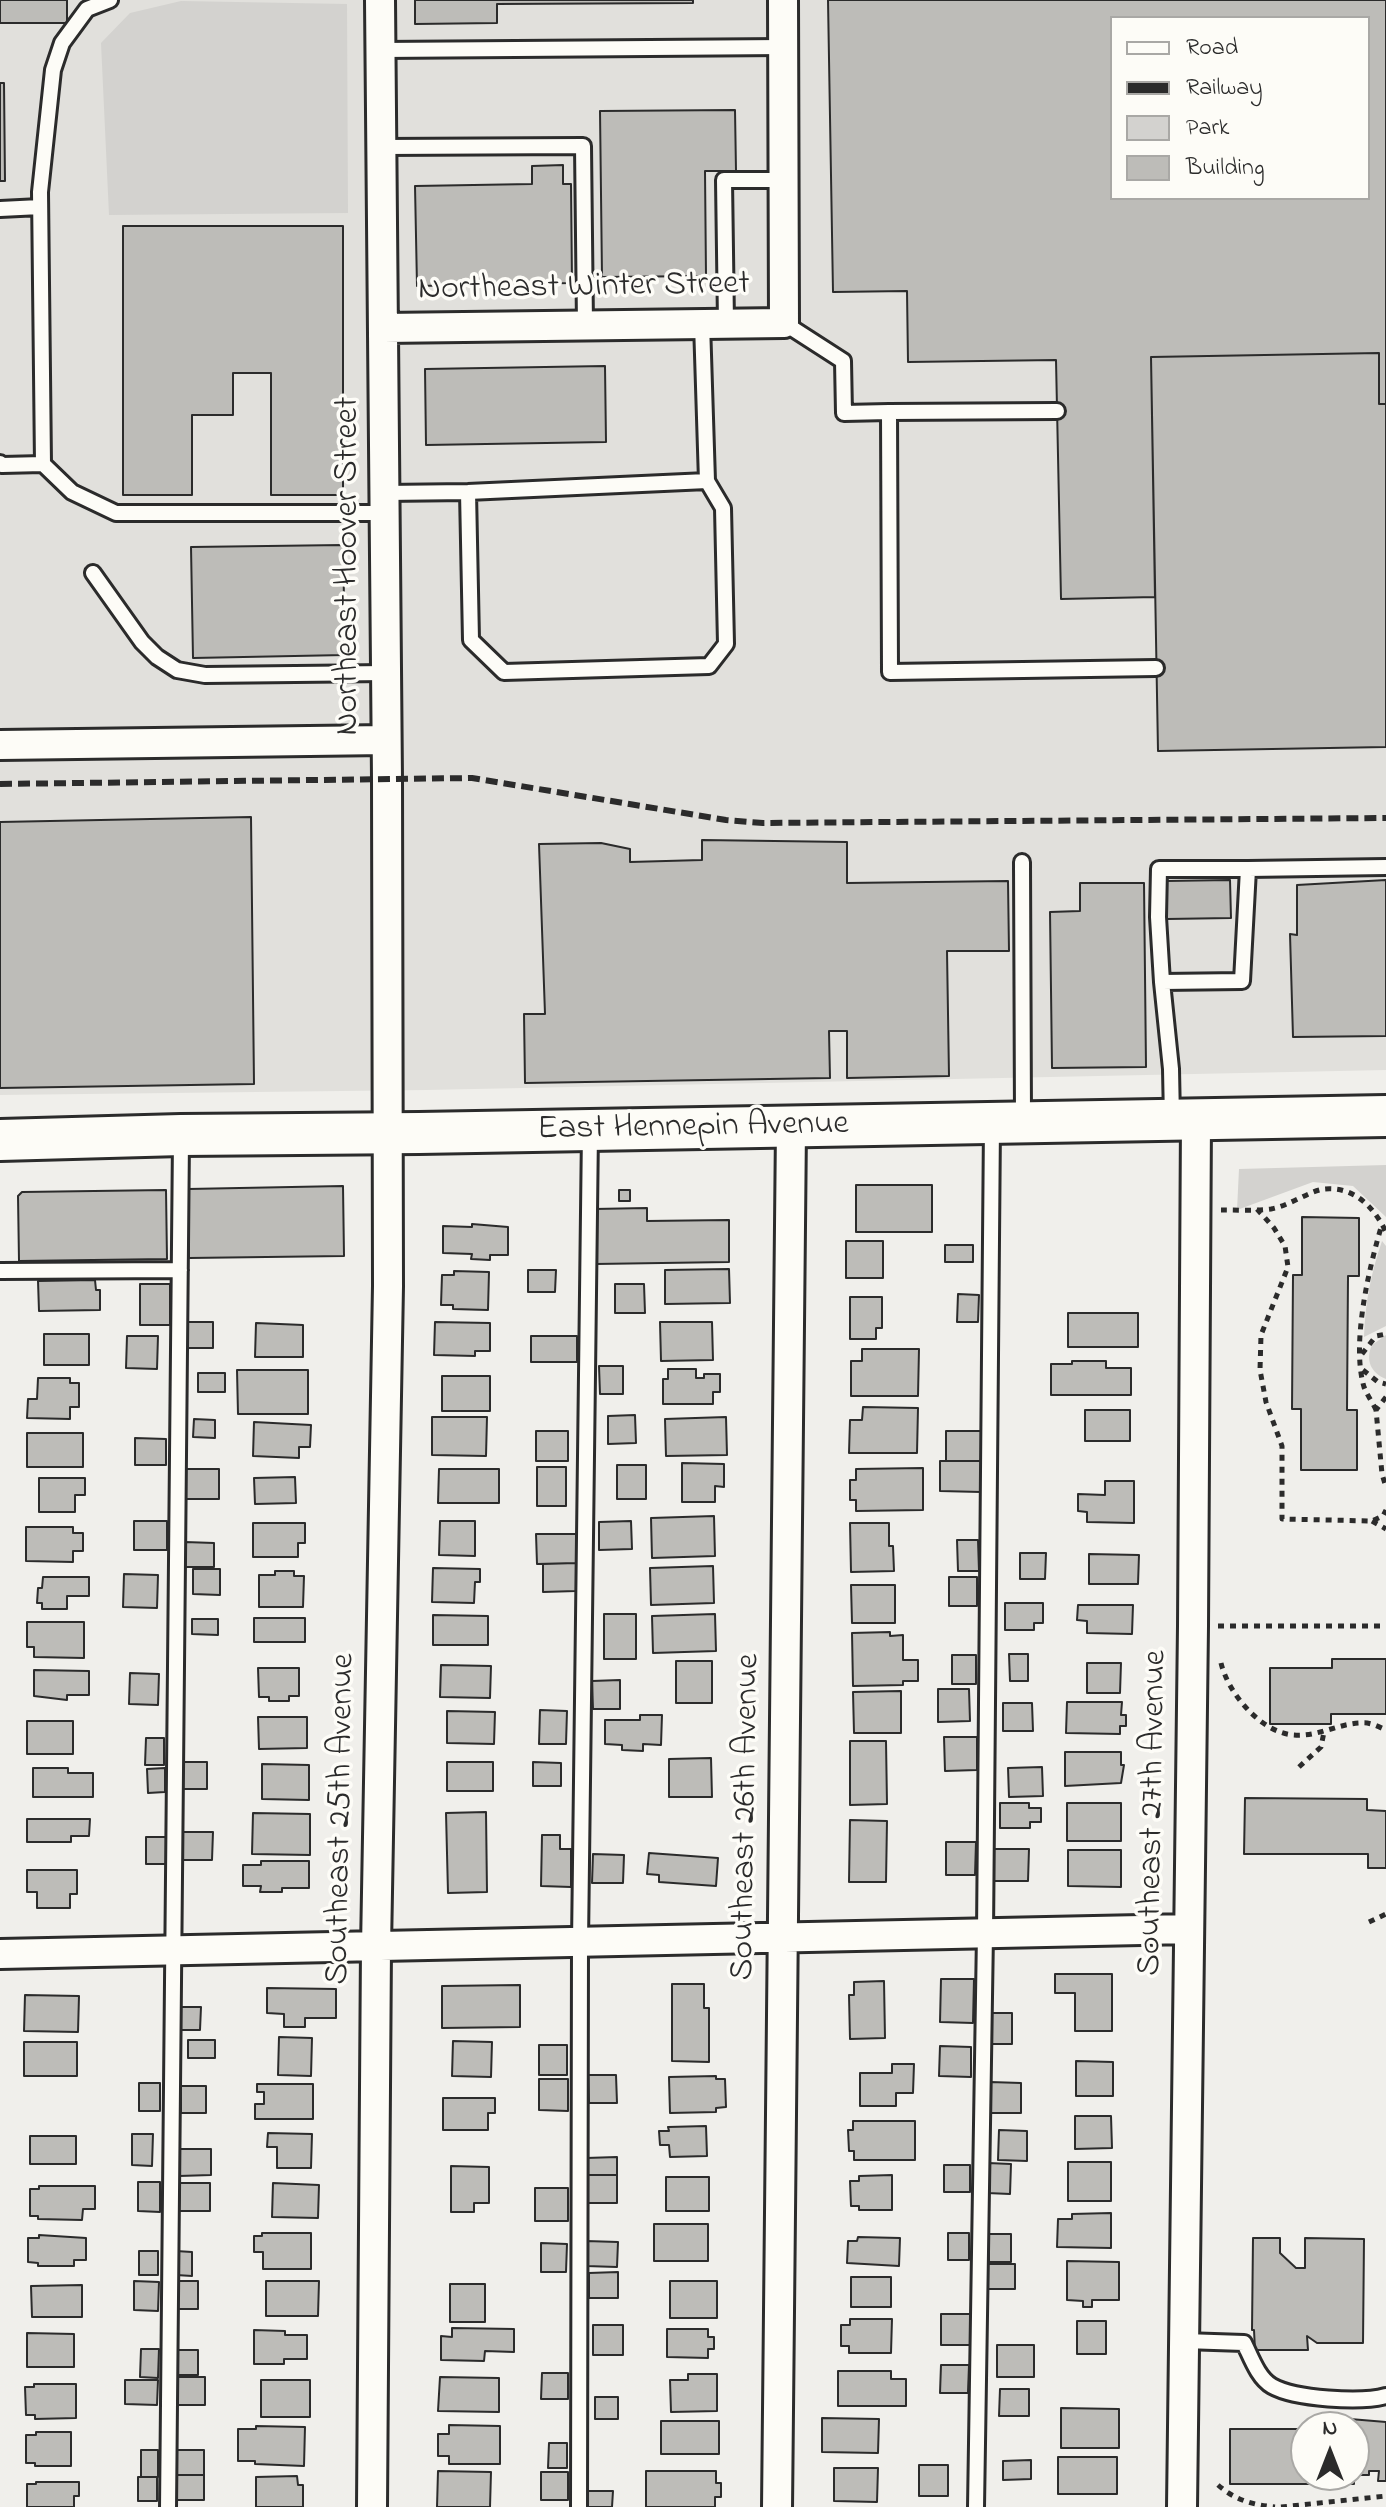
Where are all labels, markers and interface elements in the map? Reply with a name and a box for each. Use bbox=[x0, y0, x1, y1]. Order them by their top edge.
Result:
legend bbox=[1110, 16, 1370, 200]
text: Road bbox=[1186, 31, 1238, 66]
text: Railway bbox=[1186, 71, 1263, 106]
text: Park bbox=[1186, 111, 1229, 146]
text: Building bbox=[1186, 151, 1265, 186]
street label: Northeast Winter Street bbox=[418, 266, 750, 312]
street label: Northeast Hoover Street bbox=[330, 397, 370, 735]
street label: East Hennepin Avenue bbox=[537, 1106, 849, 1152]
street label: Southeast 27th Avenue bbox=[1132, 1650, 1178, 1976]
street label: Southeast 25th Avenue bbox=[320, 1653, 366, 1985]
street label: Southeast 26th Avenue bbox=[725, 1653, 771, 1981]
north arrow bbox=[1290, 2411, 1370, 2491]
text: N bbox=[1323, 2413, 1337, 2445]

